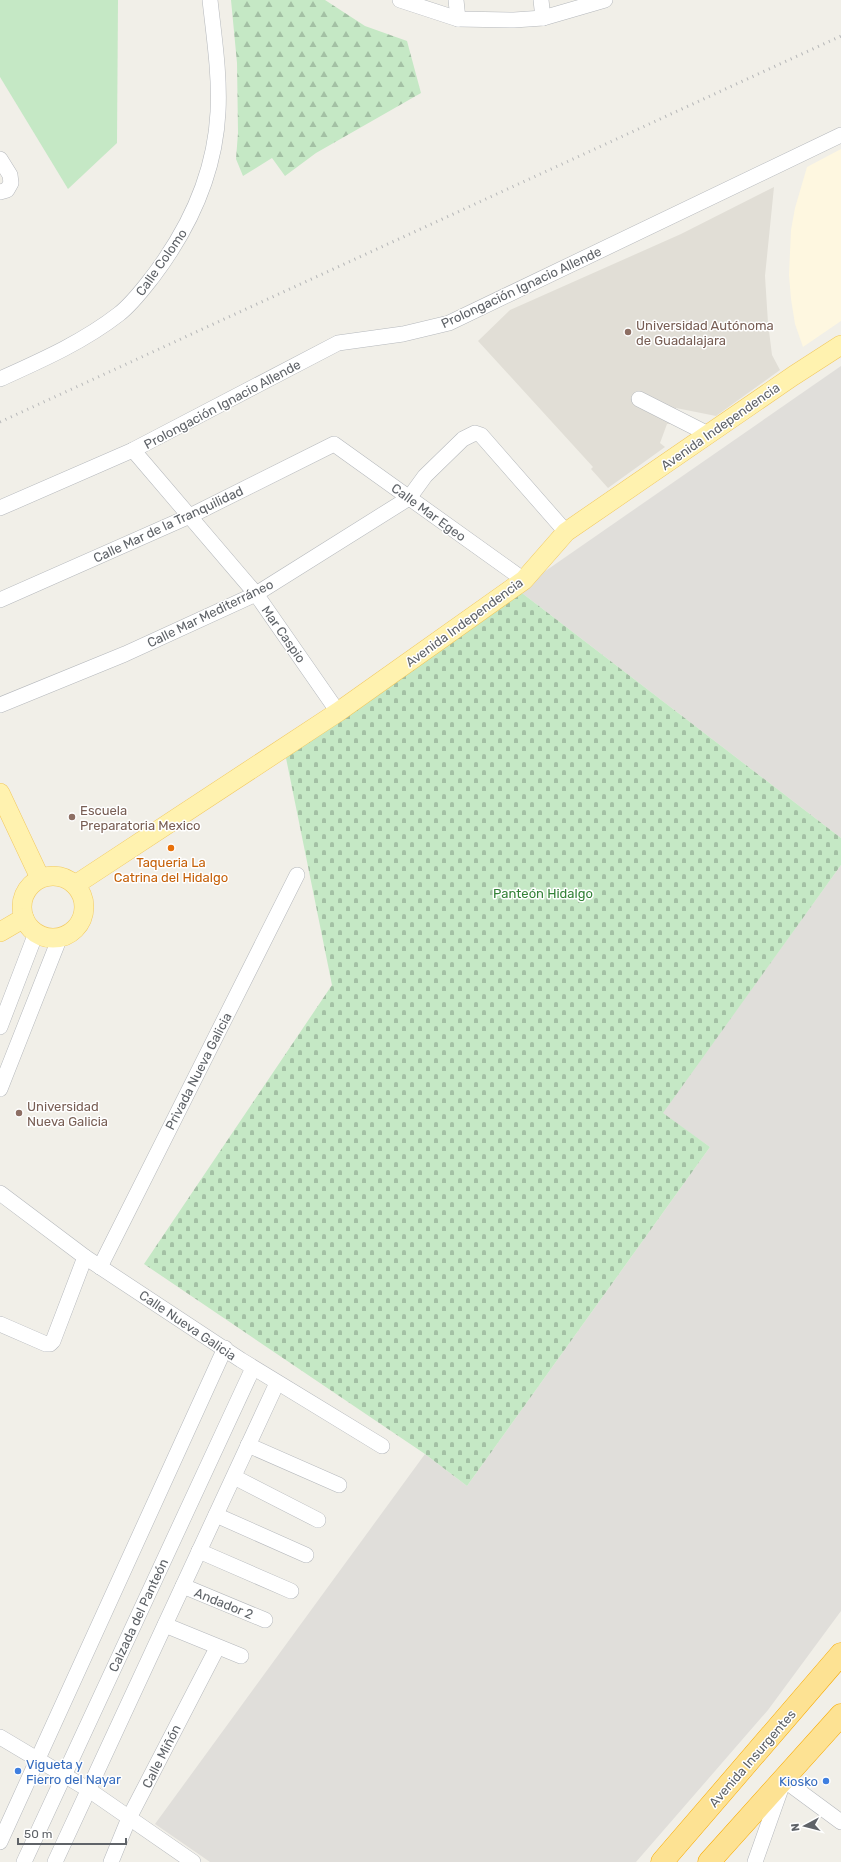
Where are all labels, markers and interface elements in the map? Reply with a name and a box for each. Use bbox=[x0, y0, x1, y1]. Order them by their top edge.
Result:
street label: Calle Colomo bbox=[133, 226, 190, 299]
street label: Prolongación Ignacio Allende bbox=[439, 244, 604, 332]
place label: Universidad Autónoma de Guadalajara bbox=[636, 318, 774, 348]
marker: Universidad Autónoma de Guadalajara bbox=[623, 327, 633, 337]
street label: Prolongación Ignacio Allende bbox=[141, 357, 304, 453]
street label: Avenida Independencia bbox=[658, 380, 783, 473]
street label: Calle Mar Egeo bbox=[388, 480, 469, 545]
street label: Calle Mar de la Tranquilidad bbox=[91, 483, 245, 566]
street label: Avenida Independencia bbox=[403, 575, 526, 670]
street label: Calle Mar Mediterráneo bbox=[145, 576, 276, 651]
street label: Mar Caspio bbox=[258, 603, 309, 666]
place label: Escuela Preparatoria Mexico bbox=[80, 803, 201, 833]
marker: Escuela Preparatoria Mexico bbox=[67, 812, 77, 822]
marker: Taqueria La Catrina del Hidalgo bbox=[166, 843, 176, 853]
place label: Taqueria La Catrina del Hidalgo bbox=[114, 855, 228, 886]
park label: Panteón Hidalgo bbox=[493, 886, 593, 902]
street label: Privada Nueva Galicia bbox=[162, 1010, 235, 1132]
place label: Universidad Nueva Galicia bbox=[27, 1099, 108, 1129]
marker: Universidad Nueva Galicia bbox=[14, 1108, 24, 1118]
street label: Calle Nueva Galicia bbox=[136, 1287, 239, 1363]
street label: Calzada del Panteón bbox=[106, 1556, 171, 1674]
street label: Andador 2 bbox=[192, 1585, 255, 1622]
street label: Avenida Insurgentes bbox=[706, 1706, 800, 1811]
street label: Calle Miñón bbox=[139, 1722, 184, 1791]
place label: Vigueta y Fierro del Nayar bbox=[26, 1757, 121, 1787]
marker: Vigueta y Fierro del Nayar bbox=[13, 1766, 23, 1776]
place label: Kiosko bbox=[779, 1774, 818, 1789]
marker: Kiosko bbox=[821, 1776, 831, 1786]
north arrow bbox=[785, 1806, 825, 1846]
scale bar bbox=[18, 1820, 126, 1846]
text: N bbox=[789, 1822, 803, 1832]
text: 50 m bbox=[24, 1827, 52, 1841]

